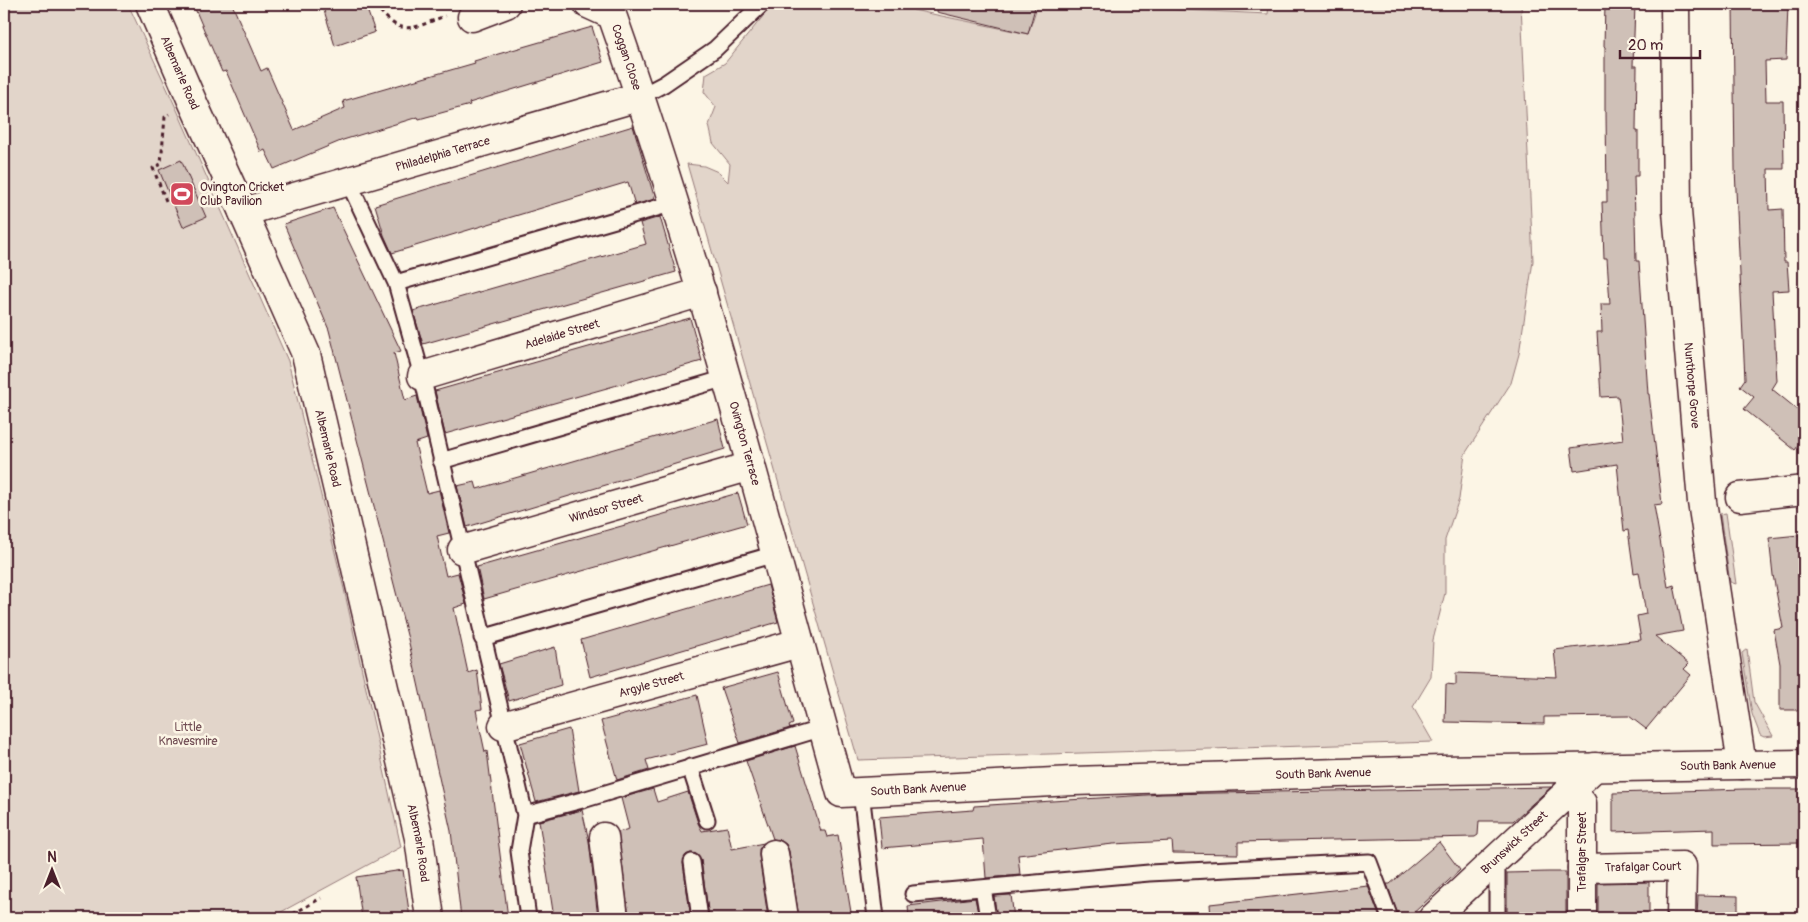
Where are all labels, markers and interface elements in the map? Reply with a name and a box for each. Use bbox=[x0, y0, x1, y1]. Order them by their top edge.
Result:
street label: Coggan Close bbox=[608, 22, 644, 92]
scale bar bbox=[1620, 28, 1700, 60]
street label: Albemarle Road bbox=[157, 34, 202, 112]
text: 20 m bbox=[1628, 36, 1663, 55]
street label: Philadelphia Terrace bbox=[394, 133, 492, 175]
place label: Ovington Cricket Club Pavilion bbox=[200, 180, 284, 209]
sports icon: Ovington Cricket Club Pavilion bbox=[169, 181, 195, 207]
street label: Adelaide Street bbox=[523, 316, 601, 353]
street label: Nunthorpe Grove bbox=[1680, 342, 1703, 429]
street label: Ovington Terrace bbox=[725, 400, 763, 487]
street label: Albemarle Road bbox=[311, 408, 344, 489]
street label: Windsor Street bbox=[567, 491, 645, 526]
street label: Argyle Street bbox=[617, 669, 686, 701]
park label: Little Knavesmire bbox=[158, 720, 218, 749]
street label: South Bank Avenue bbox=[1680, 757, 1776, 774]
street label: South Bank Avenue bbox=[1275, 765, 1371, 783]
street label: South Bank Avenue bbox=[870, 780, 967, 799]
street label: Albemarle Road bbox=[403, 803, 432, 883]
street label: Brunswick Street bbox=[1478, 808, 1551, 877]
street label: Trafalgar Street bbox=[1575, 812, 1590, 892]
north arrow bbox=[28, 844, 78, 894]
text: N bbox=[47, 849, 57, 866]
street label: Trafalgar Court bbox=[1605, 859, 1682, 876]

